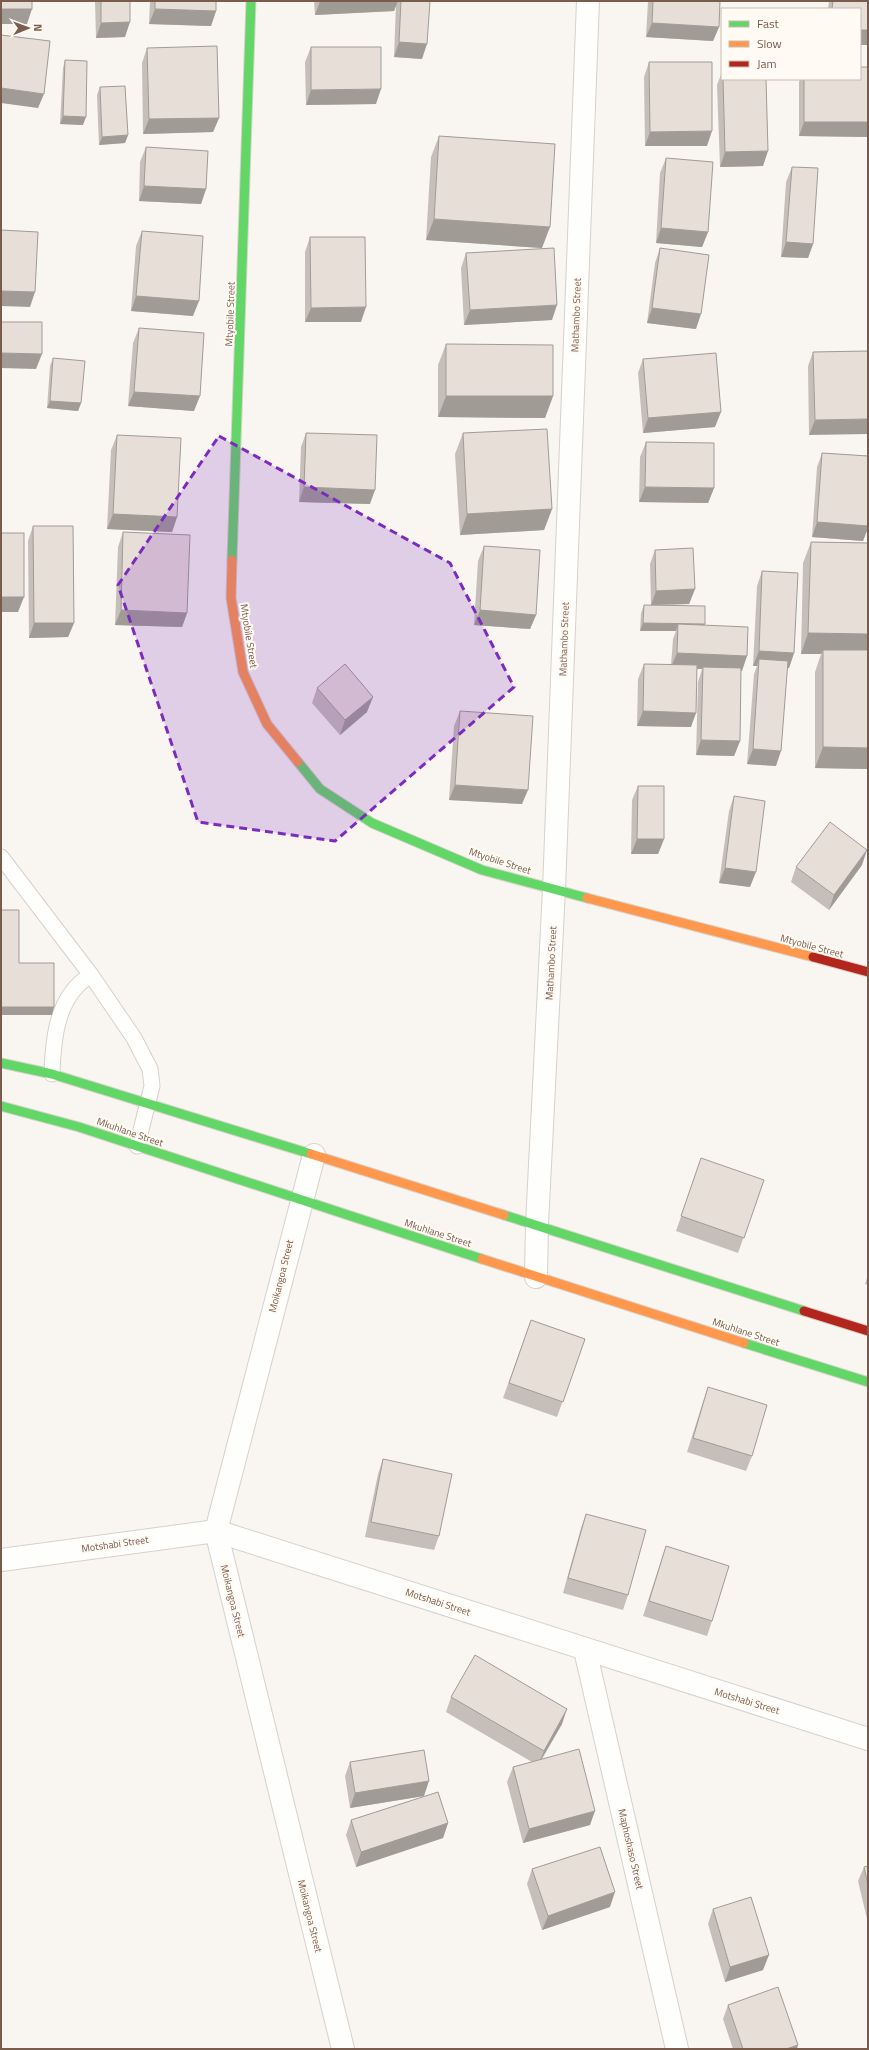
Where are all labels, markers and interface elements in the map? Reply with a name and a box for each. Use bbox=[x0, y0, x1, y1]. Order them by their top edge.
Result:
north arrow bbox=[8, 8, 48, 48]
legend bbox=[721, 8, 861, 80]
text: Fast bbox=[757, 14, 780, 33]
text: N bbox=[30, 24, 46, 32]
text: Slow bbox=[757, 34, 782, 53]
text: Jam bbox=[757, 54, 777, 73]
street label: Mathambo Street bbox=[567, 277, 585, 352]
street label: Mtyobile Street bbox=[221, 281, 239, 347]
street label: Mathambo Street bbox=[555, 601, 573, 676]
street label: Mtyobile Street bbox=[237, 603, 262, 670]
street label: Mtyobile Street bbox=[467, 844, 534, 878]
street label: Mathambo Street bbox=[542, 925, 560, 1000]
street label: Mtyobile Street bbox=[779, 930, 846, 962]
street label: Mkuhlane Street bbox=[95, 1114, 166, 1151]
street label: Mkuhlane Street bbox=[403, 1215, 474, 1251]
street label: Moikangoa Street bbox=[265, 1238, 297, 1314]
street label: Mkuhlane Street bbox=[711, 1314, 782, 1350]
street label: Motshabi Street bbox=[81, 1532, 150, 1556]
street label: Moikangoa Street bbox=[217, 1563, 249, 1639]
street label: Motshabi Street bbox=[404, 1584, 473, 1620]
street label: Motshabi Street bbox=[713, 1684, 782, 1718]
street label: Maphoshaso Street bbox=[614, 1807, 648, 1891]
street label: Moikangoa Street bbox=[294, 1878, 326, 1954]

